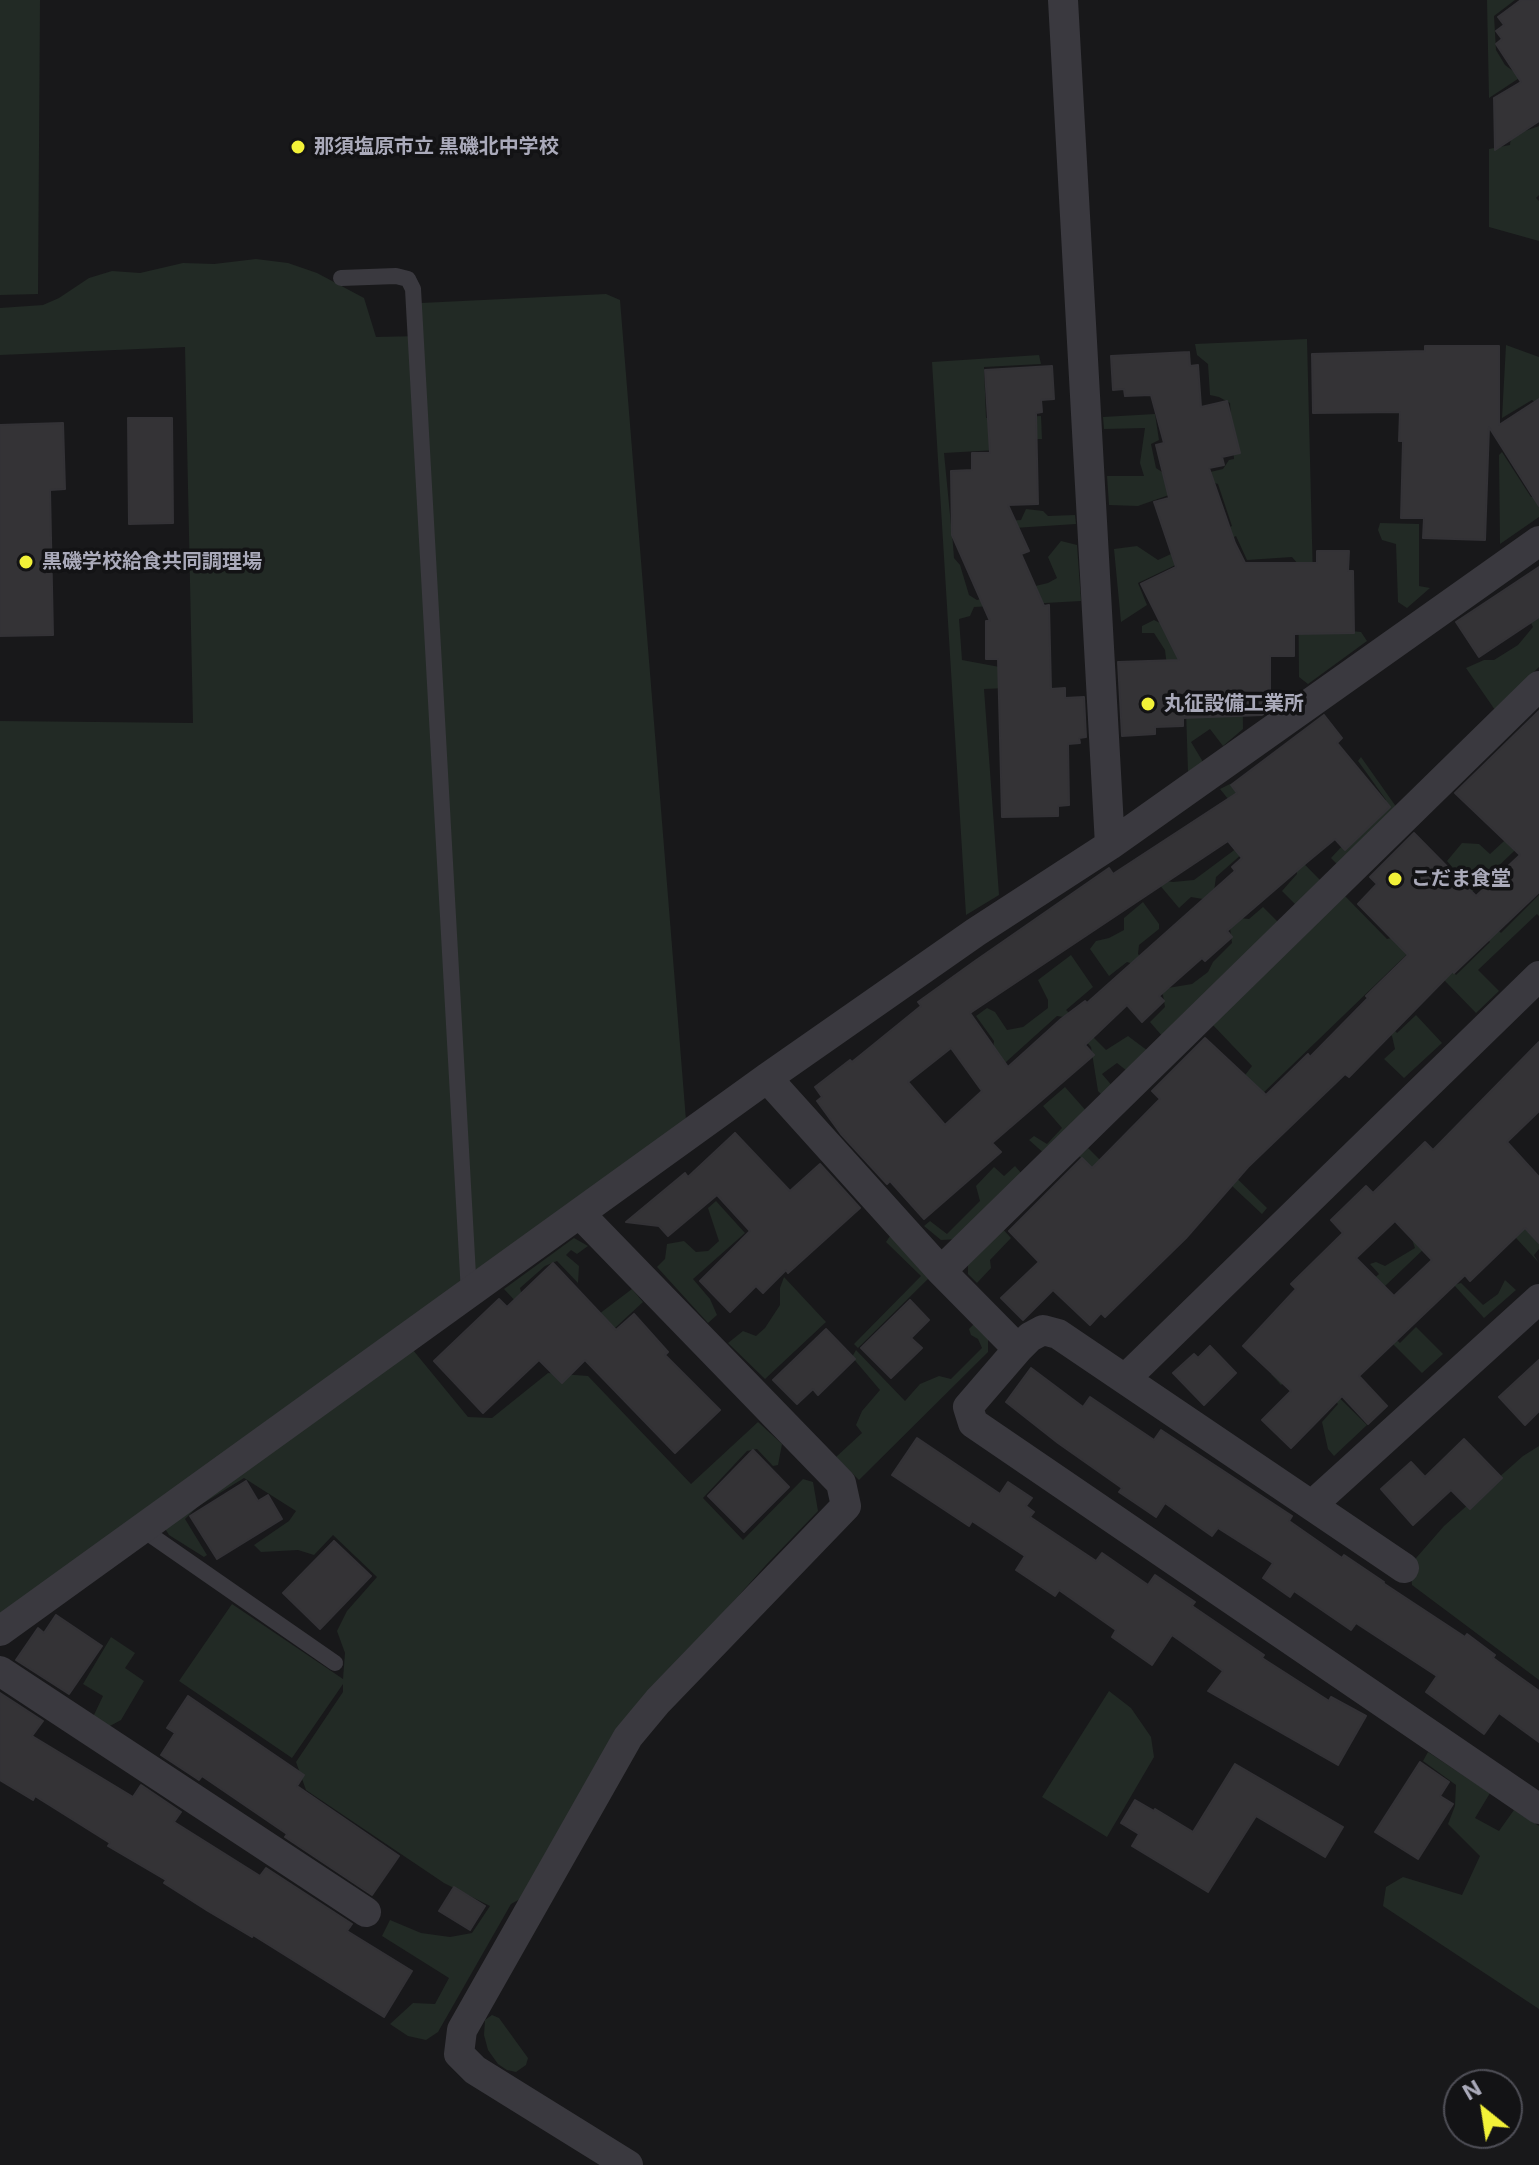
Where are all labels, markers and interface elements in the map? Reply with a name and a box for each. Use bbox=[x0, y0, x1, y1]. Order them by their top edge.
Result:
place label: 那須塩原市立 黒磯北中学校 bbox=[314, 135, 559, 159]
marker: 那須塩原市立 黒磯北中学校 bbox=[289, 138, 307, 156]
place label: 黒磯学校給食共同調理場 bbox=[42, 550, 262, 574]
marker: 黒磯学校給食共同調理場 bbox=[17, 553, 35, 571]
place label: 丸征設備工業所 bbox=[1164, 692, 1304, 716]
marker: 丸征設備工業所 bbox=[1139, 695, 1157, 713]
place label: こだま食堂 bbox=[1411, 867, 1511, 891]
marker: こだま食堂 bbox=[1386, 870, 1404, 888]
north arrow bbox=[1443, 2069, 1523, 2149]
text: N bbox=[1458, 2074, 1486, 2105]

